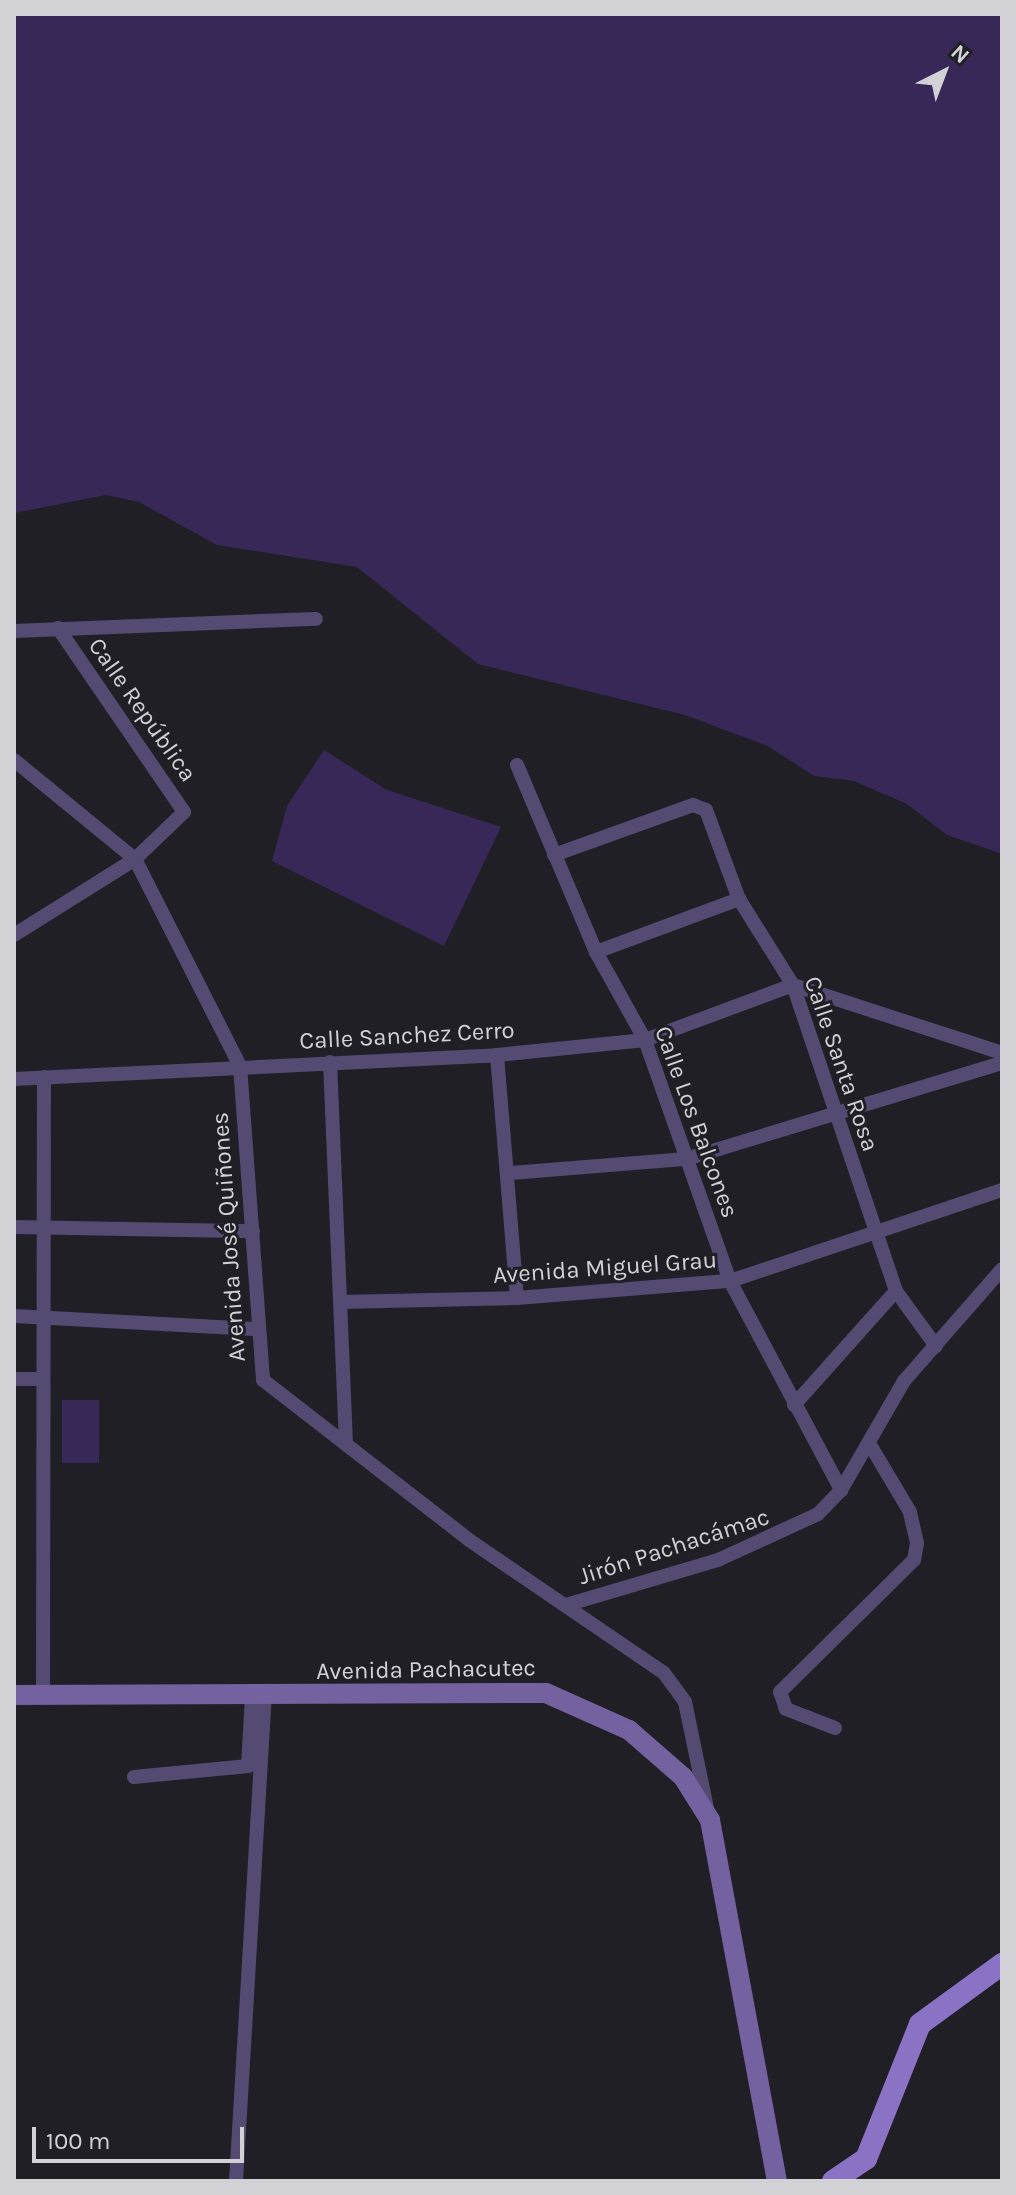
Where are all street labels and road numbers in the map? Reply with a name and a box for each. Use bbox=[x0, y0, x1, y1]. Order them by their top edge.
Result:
street label: Calle República bbox=[82, 633, 202, 787]
street label: Calle Santa Rosa bbox=[798, 973, 884, 1155]
street label: Calle Sanchez Cerro bbox=[299, 1016, 515, 1056]
street label: Calle Los Balcones bbox=[648, 1022, 744, 1222]
street label: Avenida José Quiñones bbox=[206, 1111, 252, 1363]
street label: Avenida Miguel Grau bbox=[492, 1246, 718, 1290]
street label: Jirón Pachacámac bbox=[575, 1503, 773, 1591]
street label: Avenida Pachacutec bbox=[316, 1654, 536, 1686]

